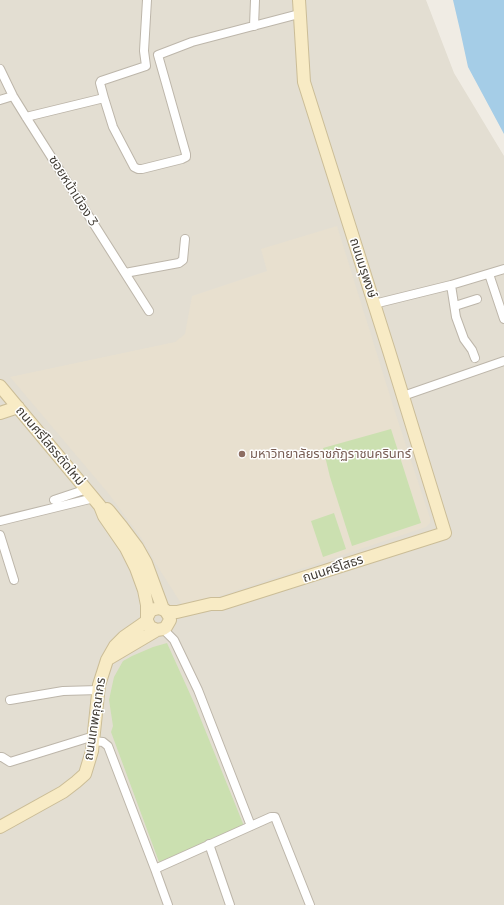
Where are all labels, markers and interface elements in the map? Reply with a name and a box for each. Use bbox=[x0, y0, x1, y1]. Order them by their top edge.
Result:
street label: ซอยหน้าเมือง 3 bbox=[45, 153, 101, 229]
street label: ถนนมรุพงษ์ bbox=[346, 236, 380, 300]
street label: ถนนศรีโสธรตัดใหม่ bbox=[12, 403, 88, 489]
place label: มหาวิทยาลัยราชภัฏราชนครินทร์ bbox=[250, 446, 411, 462]
marker: มหาวิทยาลัยราชภัฏราชนครินทร์ bbox=[237, 449, 247, 459]
street label: ถนนศรีโสธร bbox=[301, 552, 365, 586]
street label: ถนนเทพคุณากร bbox=[81, 676, 109, 762]

